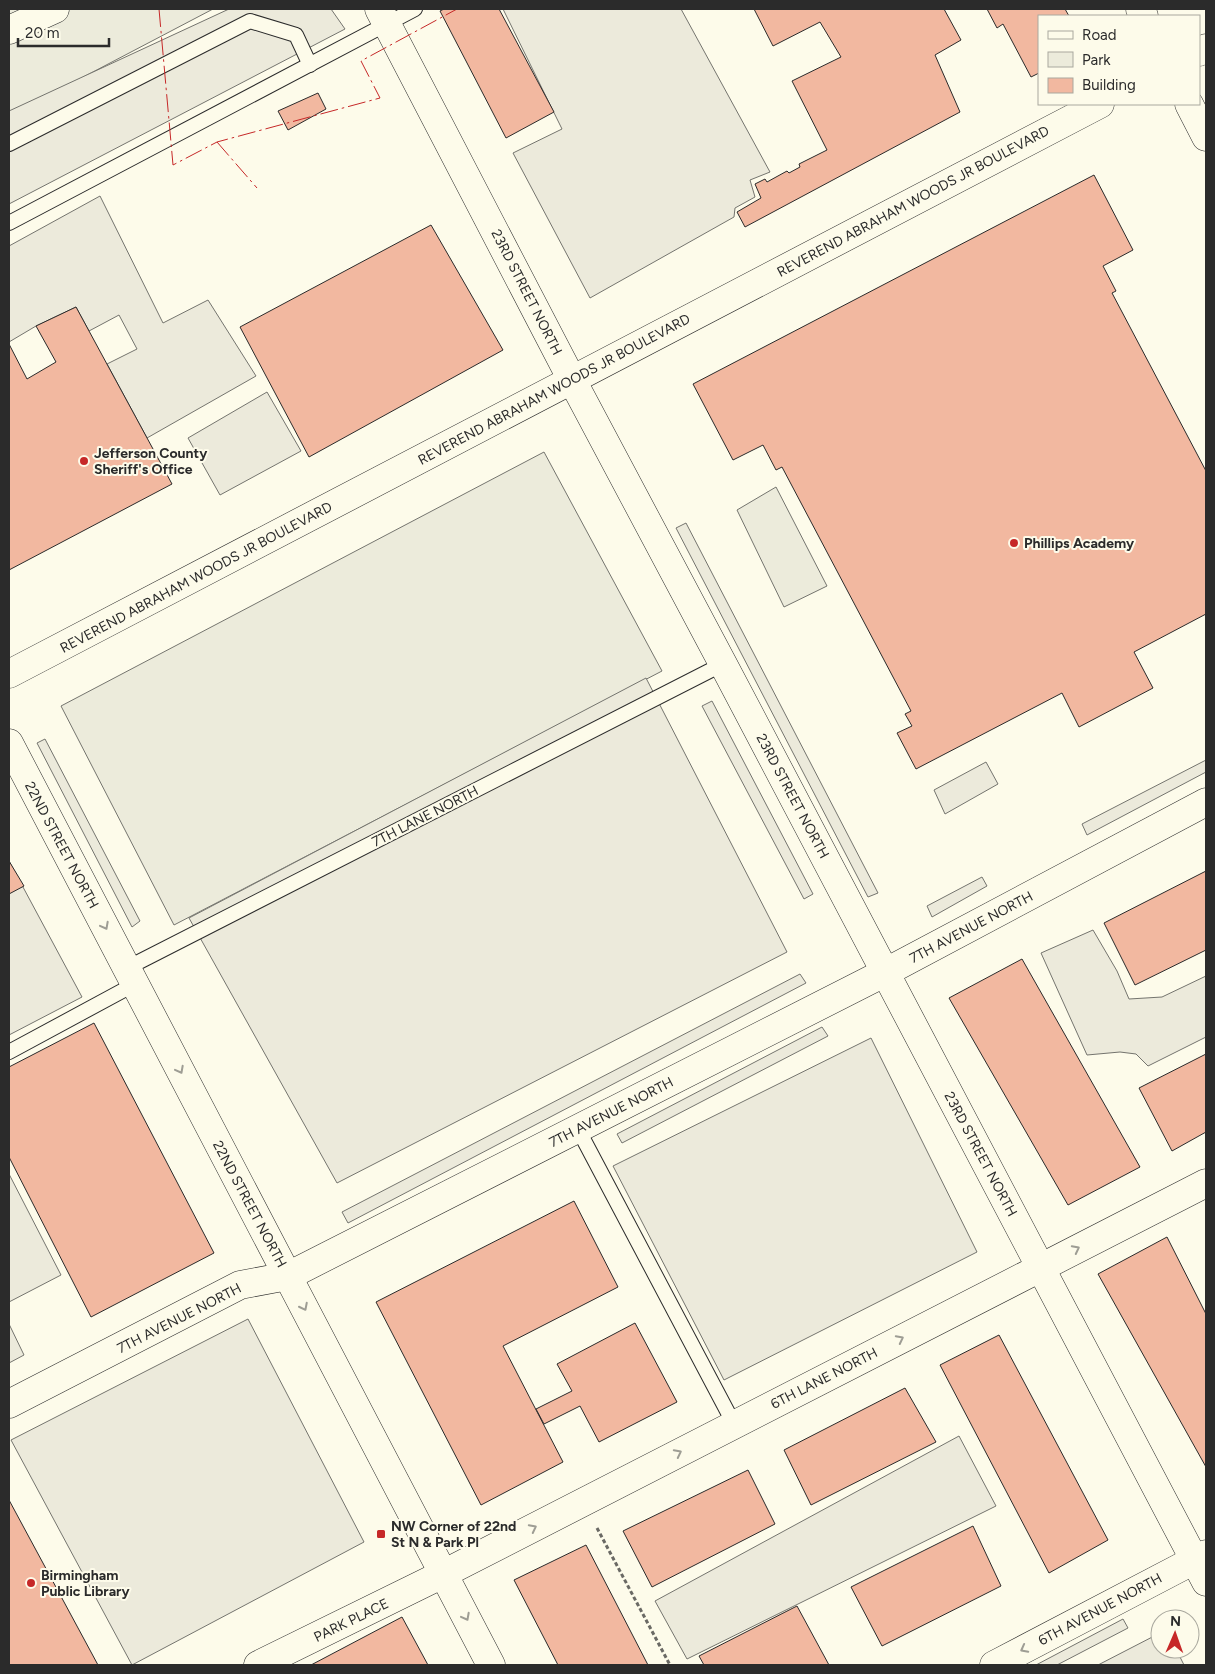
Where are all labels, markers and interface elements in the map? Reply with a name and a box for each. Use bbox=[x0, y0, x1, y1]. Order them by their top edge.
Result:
scale bar bbox=[18, 15, 109, 47]
legend bbox=[1038, 15, 1200, 105]
text: 20 m bbox=[25, 24, 59, 42]
text: Road bbox=[1082, 26, 1117, 44]
text: Park bbox=[1082, 51, 1111, 69]
text: Building bbox=[1082, 76, 1136, 94]
street label: REVEREND ABRAHAM WOODS JR BOULEVARD bbox=[774, 122, 1052, 281]
street label: 23RD STREET NORTH bbox=[487, 227, 566, 358]
street label: REVEREND ABRAHAM WOODS JR BOULEVARD bbox=[415, 310, 693, 469]
place label: Jefferson County Sheriff's Office bbox=[94, 445, 208, 478]
marker: Jefferson County Sheriff's Office bbox=[78, 455, 90, 467]
street label: REVEREND ABRAHAM WOODS JR BOULEVARD bbox=[57, 498, 335, 657]
place label: Phillips Academy bbox=[1024, 535, 1135, 552]
marker: Phillips Academy bbox=[1008, 537, 1020, 549]
street label: 23RD STREET NORTH bbox=[752, 731, 833, 862]
street label: 22ND STREET NORTH bbox=[21, 779, 102, 912]
street label: 7TH LANE NORTH bbox=[369, 782, 481, 851]
street label: 7TH AVENUE NORTH bbox=[907, 888, 1036, 967]
one-way arrow bbox=[99, 920, 109, 929]
one-way arrow bbox=[174, 1064, 184, 1073]
street label: 7TH AVENUE NORTH bbox=[546, 1074, 676, 1151]
street label: 23RD STREET NORTH bbox=[940, 1089, 1021, 1220]
street label: 22ND STREET NORTH bbox=[209, 1138, 290, 1271]
one-way arrow bbox=[1070, 1245, 1079, 1255]
street label: 7TH AVENUE NORTH bbox=[114, 1280, 244, 1357]
one-way arrow bbox=[298, 1301, 308, 1310]
one-way arrow bbox=[895, 1335, 904, 1345]
street label: 6TH LANE NORTH bbox=[768, 1344, 880, 1413]
one-way arrow bbox=[672, 1449, 681, 1459]
place label: NW Corner of 22nd St N & Park Pl bbox=[391, 1518, 516, 1551]
one-way arrow bbox=[528, 1524, 537, 1534]
marker: NW Corner of 22nd St N & Park Pl bbox=[375, 1528, 387, 1540]
place label: Birmingham Public Library bbox=[41, 1567, 130, 1600]
street label: 6TH AVENUE NORTH bbox=[1035, 1570, 1165, 1649]
marker: Birmingham Public Library bbox=[25, 1577, 37, 1589]
street label: PARK PLACE bbox=[311, 1595, 391, 1646]
north arrow bbox=[1150, 1609, 1200, 1659]
one-way arrow bbox=[460, 1612, 470, 1621]
text: N bbox=[1170, 1613, 1181, 1630]
one-way arrow bbox=[1020, 1643, 1029, 1653]

